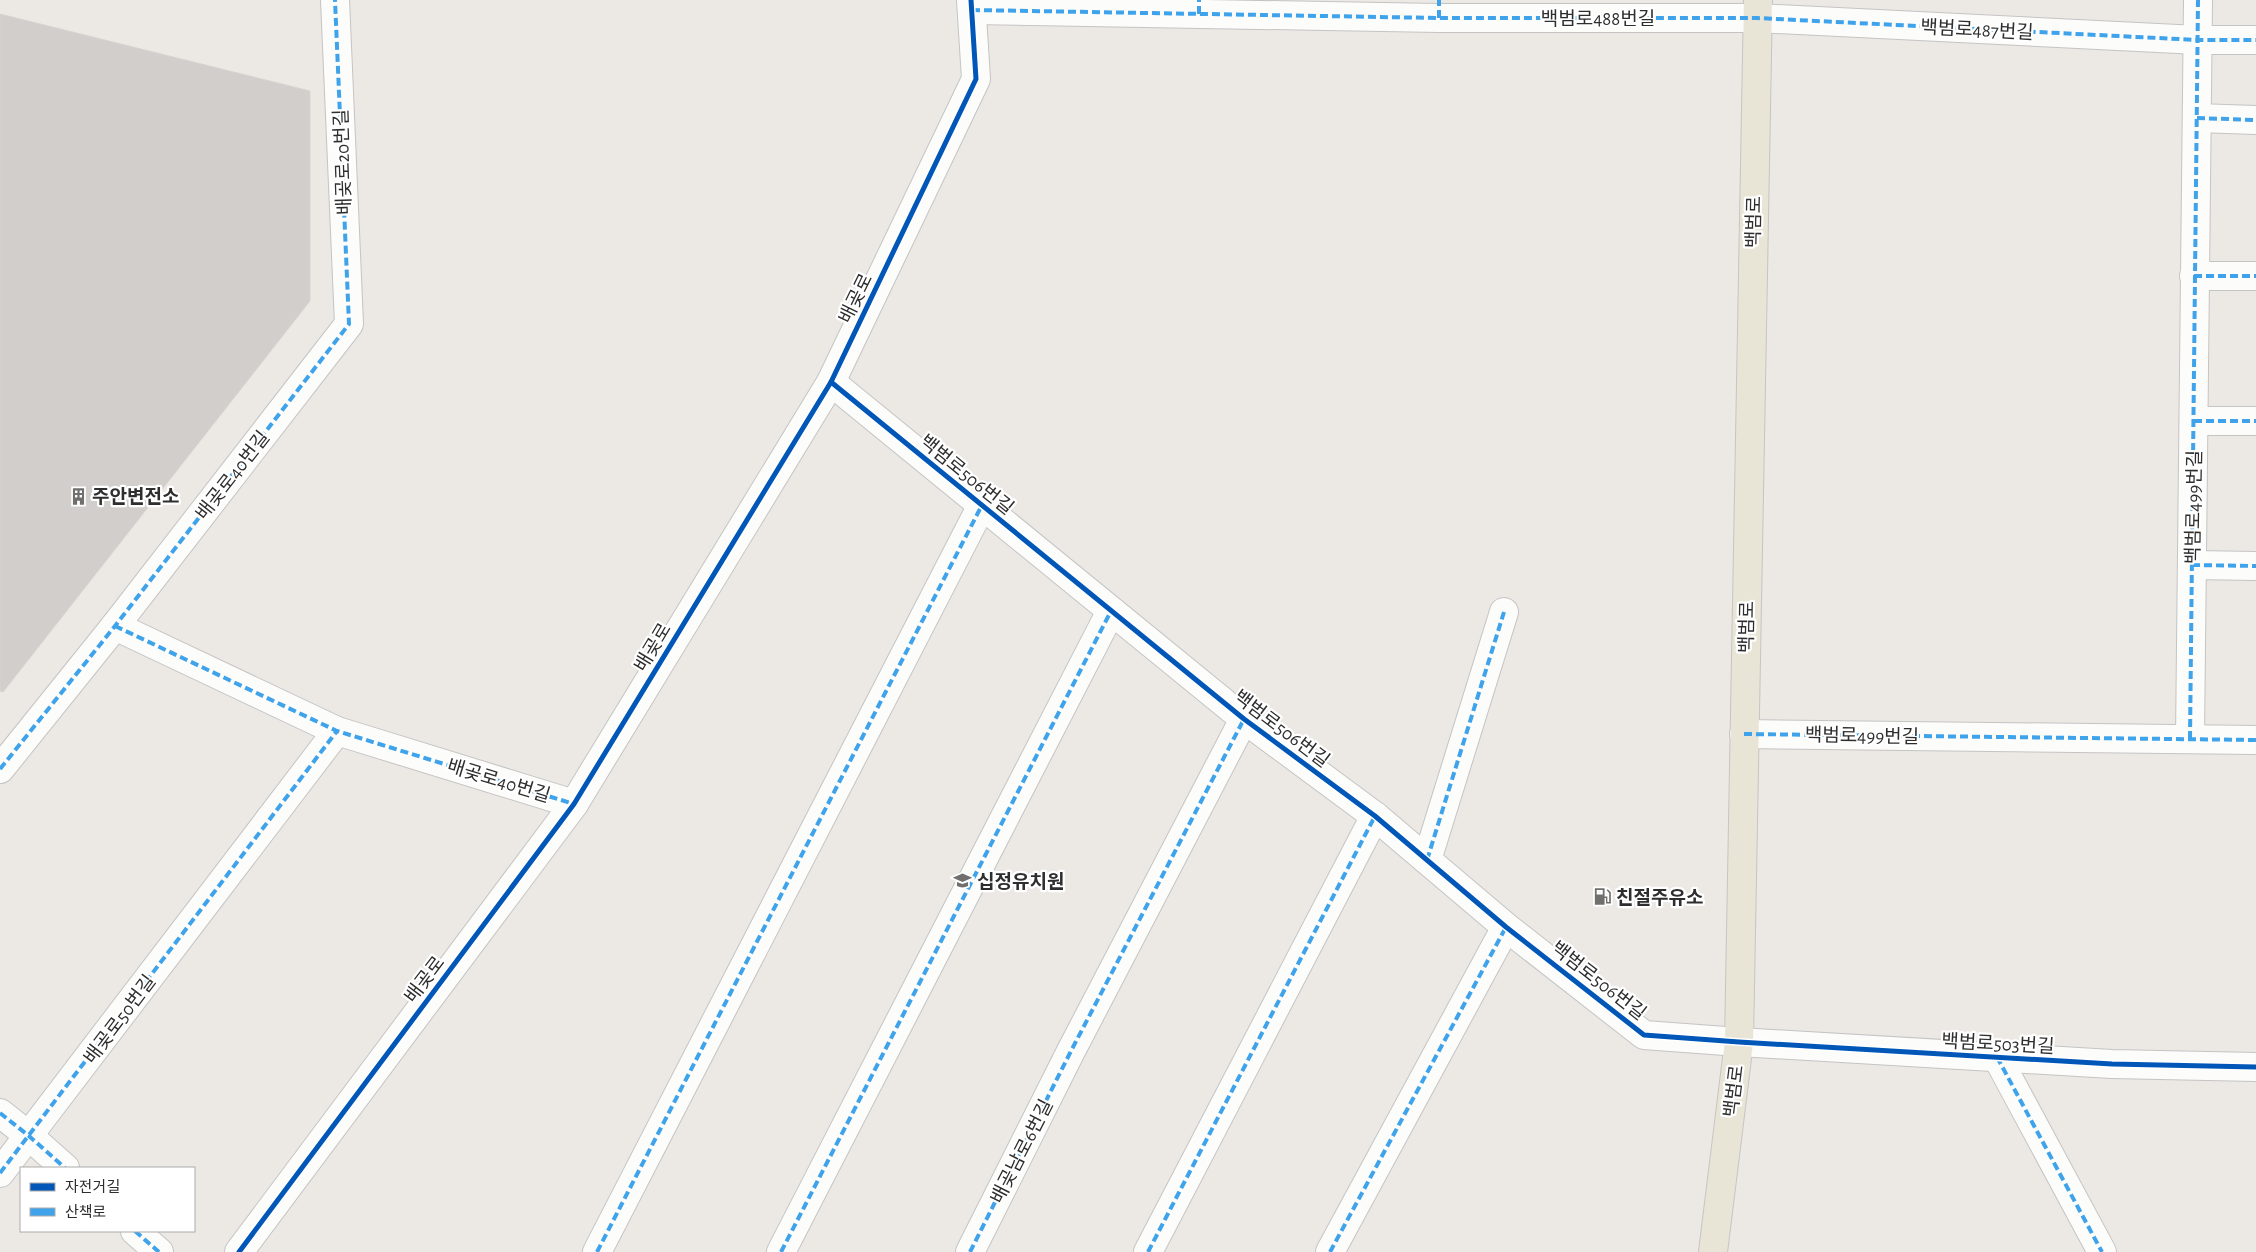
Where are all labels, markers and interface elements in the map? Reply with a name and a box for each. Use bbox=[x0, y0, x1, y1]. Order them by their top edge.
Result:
street label: 백범로488번길 bbox=[1541, 9, 1655, 29]
street label: 백범로487번길 bbox=[1920, 17, 2034, 43]
street label: 배곶로20번길 bbox=[331, 109, 355, 215]
street label: 백범로 bbox=[1744, 196, 1764, 248]
street label: 배곶로 bbox=[835, 270, 876, 326]
street label: 배곶로40번길 bbox=[192, 427, 273, 524]
street label: 백범로506번길 bbox=[916, 431, 1017, 519]
street label: 백범로499번길 bbox=[2183, 450, 2205, 564]
building icon: 주안변전소 bbox=[68, 486, 88, 506]
place label: 주안변전소 bbox=[92, 487, 179, 507]
street label: 백범로 bbox=[1737, 601, 1757, 653]
street label: 배곶로 bbox=[631, 620, 675, 675]
street label: 백범로506번길 bbox=[1230, 686, 1333, 771]
street label: 백범로499번길 bbox=[1805, 725, 1919, 747]
street label: 배곶로40번길 bbox=[445, 756, 553, 806]
school or university icon: 십정유치원 bbox=[953, 871, 973, 891]
place label: 십정유치원 bbox=[977, 872, 1064, 892]
fuel station icon: 친절주유소 bbox=[1592, 887, 1612, 907]
place label: 친절주유소 bbox=[1616, 888, 1703, 908]
street label: 백범로506번길 bbox=[1547, 938, 1650, 1024]
street label: 배곶로 bbox=[401, 953, 449, 1007]
street label: 배곶로50번길 bbox=[80, 972, 159, 1068]
street label: 백범로503번길 bbox=[1941, 1031, 2055, 1057]
street label: 백범로 bbox=[1721, 1064, 1747, 1118]
street label: 배곶남로6번길 bbox=[987, 1096, 1057, 1207]
legend bbox=[20, 1167, 195, 1232]
text: 자전거길 bbox=[65, 1179, 120, 1195]
text: 산책로 bbox=[65, 1204, 106, 1220]

